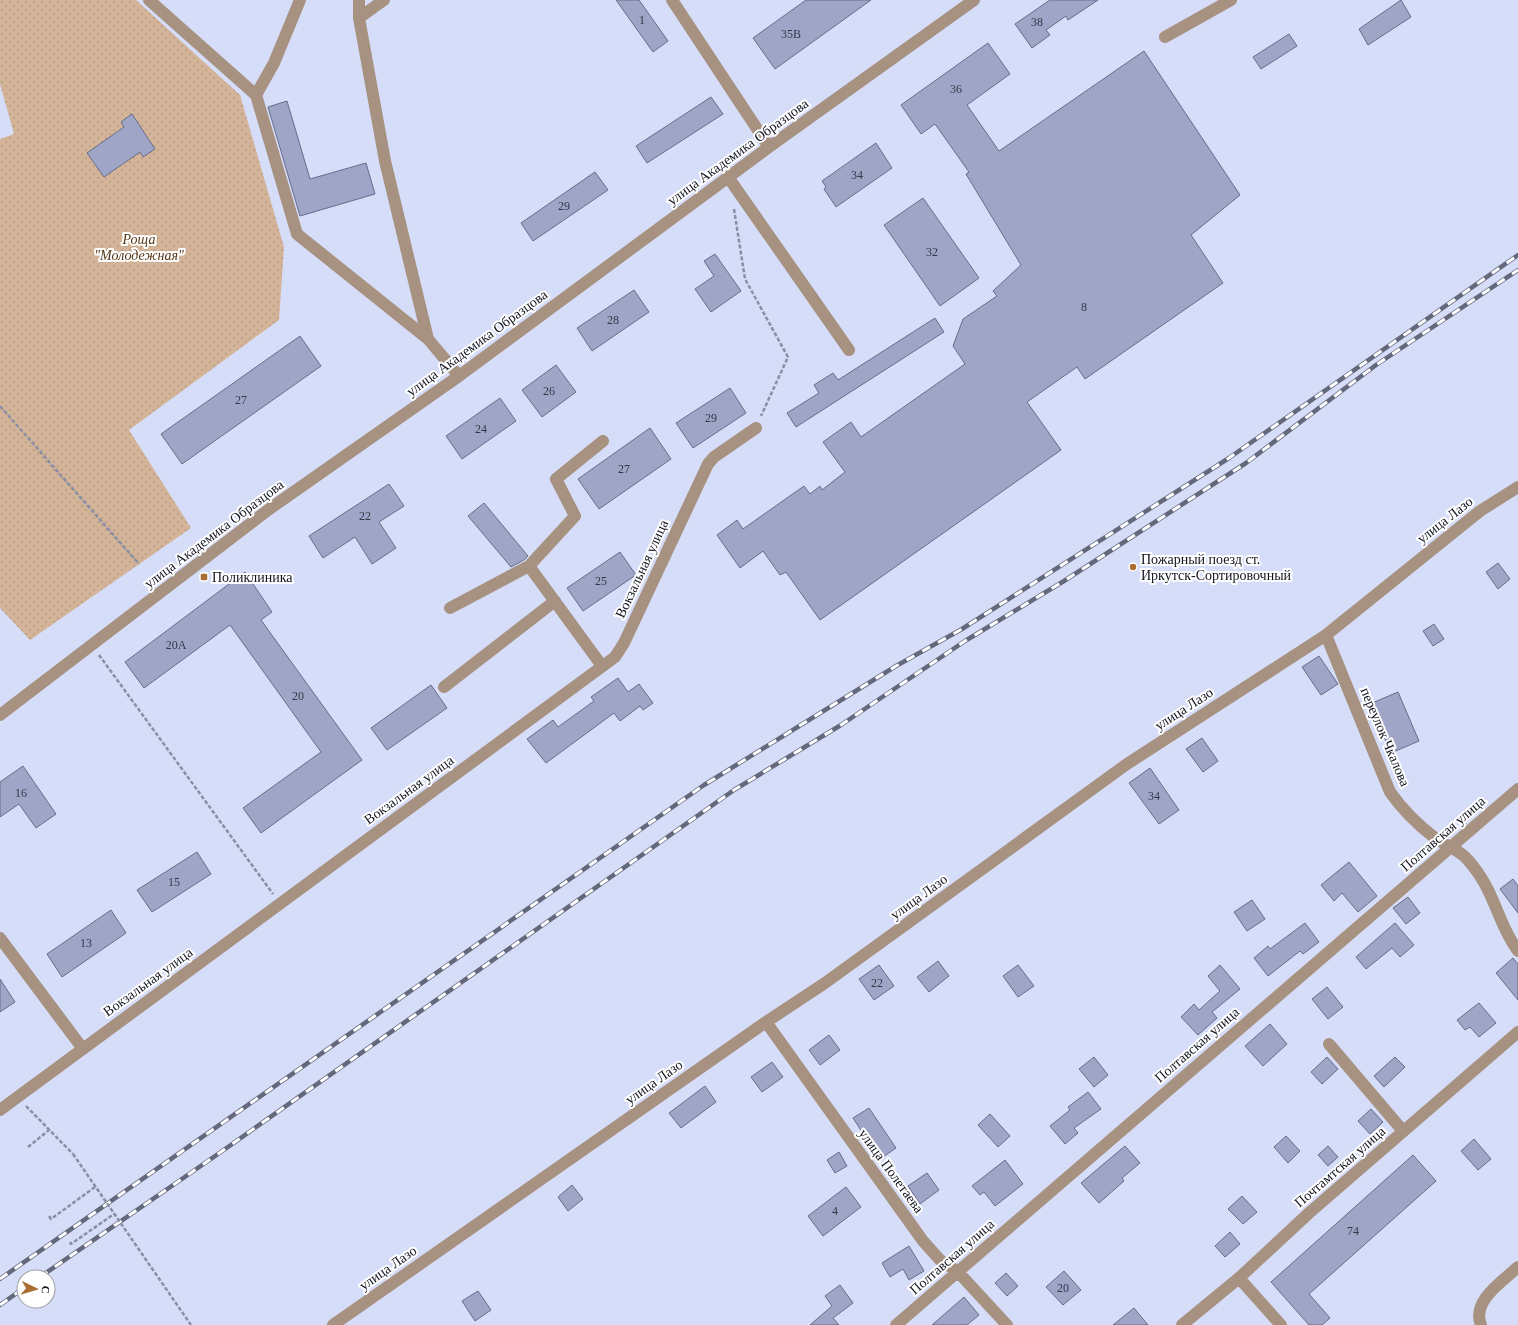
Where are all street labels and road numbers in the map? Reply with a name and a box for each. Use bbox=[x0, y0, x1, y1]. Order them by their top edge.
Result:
street label: улица Академика Образцова bbox=[665, 95, 812, 208]
street label: улица Академика Образцова bbox=[404, 286, 551, 399]
street label: улица Академика Образцова bbox=[142, 476, 287, 591]
street label: улица Лазо bbox=[1414, 494, 1476, 546]
street label: Вокзальная улица bbox=[613, 517, 672, 620]
street label: улица Лазо bbox=[1152, 685, 1216, 733]
street label: переулок Чкалова bbox=[1357, 685, 1413, 789]
street label: Вокзальная улица bbox=[362, 752, 457, 827]
street label: Полтавская улица bbox=[1398, 793, 1489, 875]
street label: улица Лазо bbox=[888, 871, 950, 923]
street label: Вокзальная улица bbox=[101, 944, 196, 1019]
street label: Полтавская улица bbox=[1152, 1004, 1243, 1086]
street label: улица Лазо bbox=[623, 1057, 685, 1107]
street label: Почтамтская улица bbox=[1292, 1123, 1389, 1210]
street label: улица Полетаева bbox=[856, 1126, 927, 1216]
street label: Полтавская улица bbox=[907, 1216, 998, 1298]
street label: улица Лазо bbox=[357, 1243, 419, 1293]

